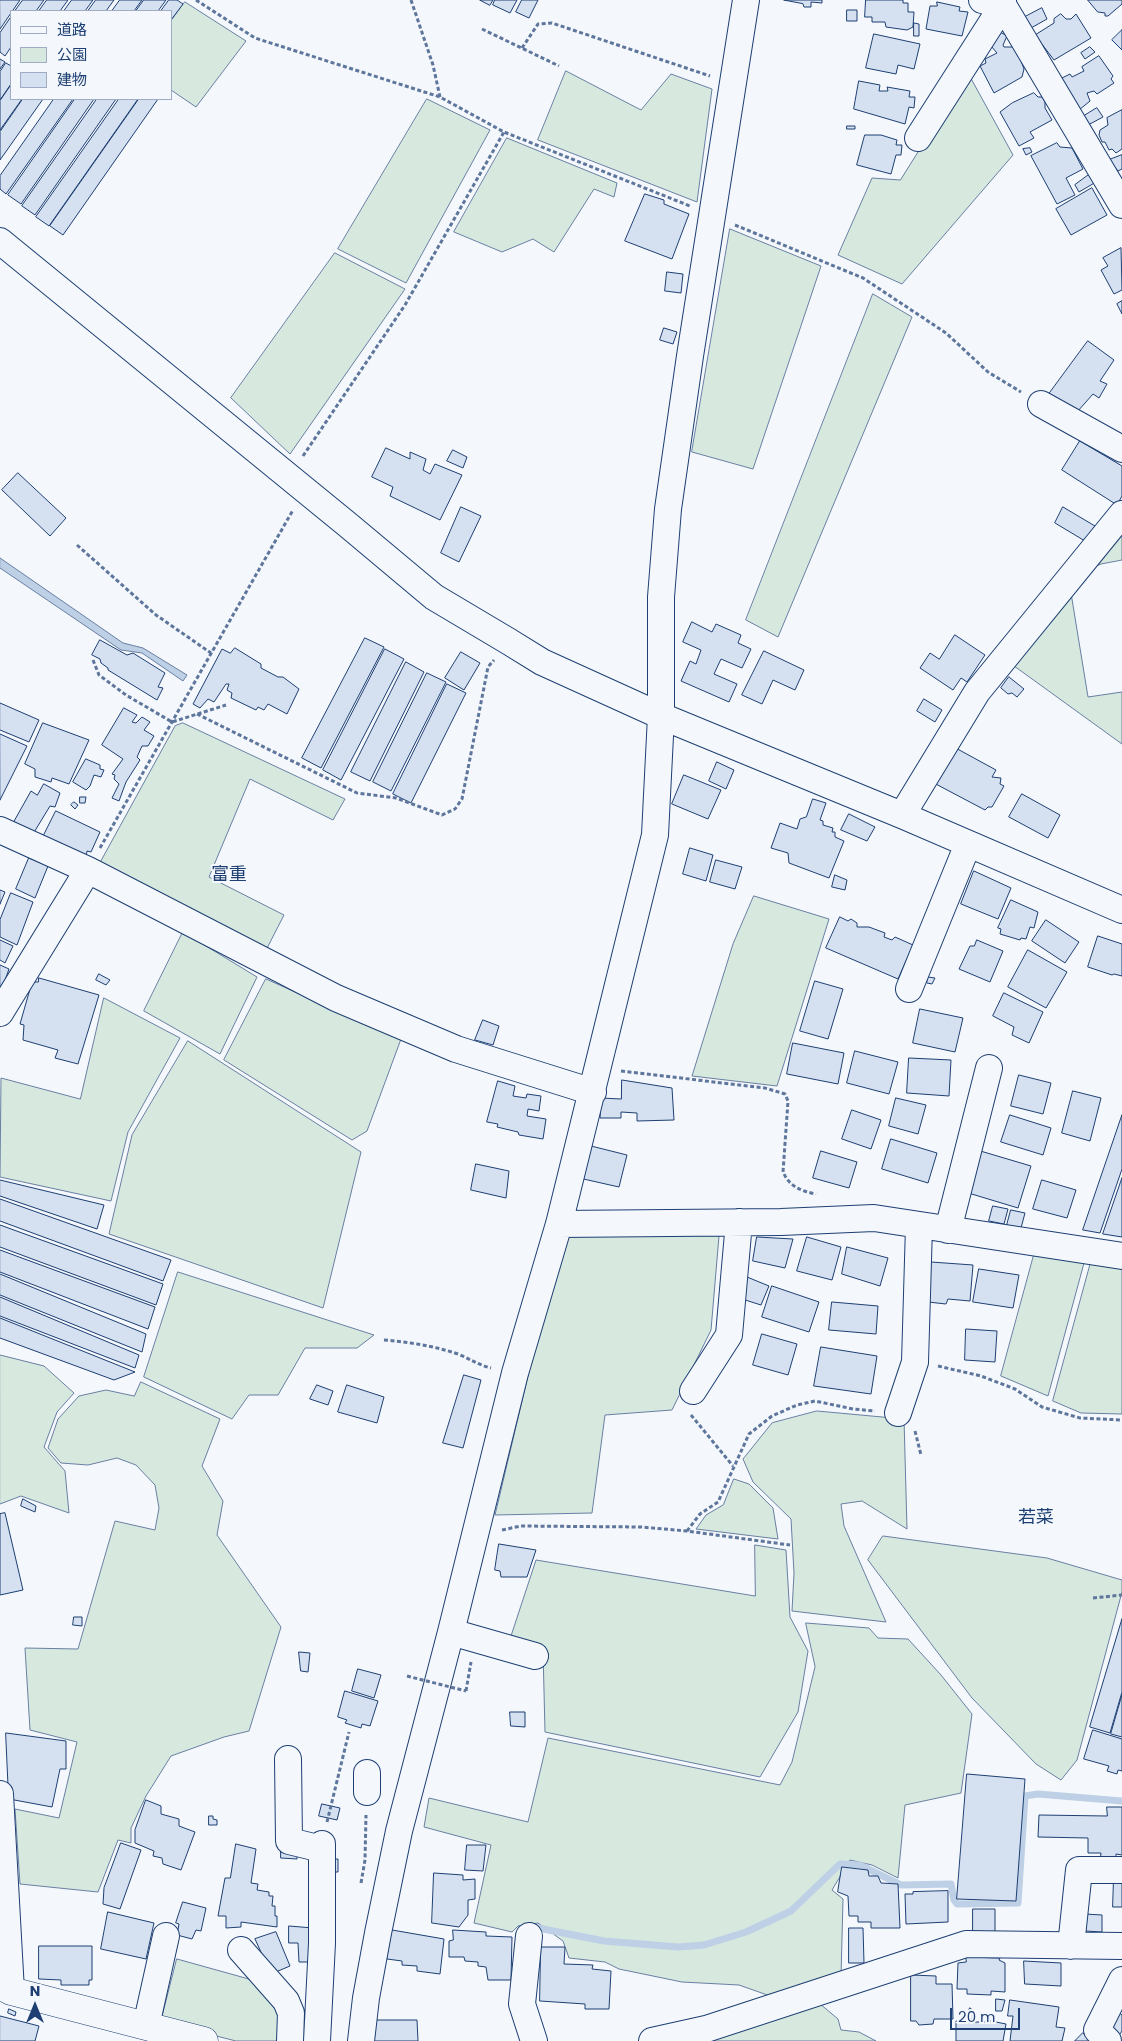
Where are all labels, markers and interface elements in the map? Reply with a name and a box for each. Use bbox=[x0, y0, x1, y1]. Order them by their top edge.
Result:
legend bbox=[10, 10, 172, 100]
text: 道路 bbox=[57, 19, 87, 40]
text: 公園 bbox=[57, 44, 87, 65]
text: 建物 bbox=[57, 69, 87, 90]
district label: 富重 bbox=[211, 864, 247, 886]
district label: 若菜 bbox=[1018, 1507, 1054, 1529]
north arrow bbox=[10, 1981, 60, 2031]
text: N bbox=[30, 1981, 40, 2001]
scale bar bbox=[952, 1998, 1022, 2030]
text: 20 m bbox=[958, 2006, 996, 2027]

